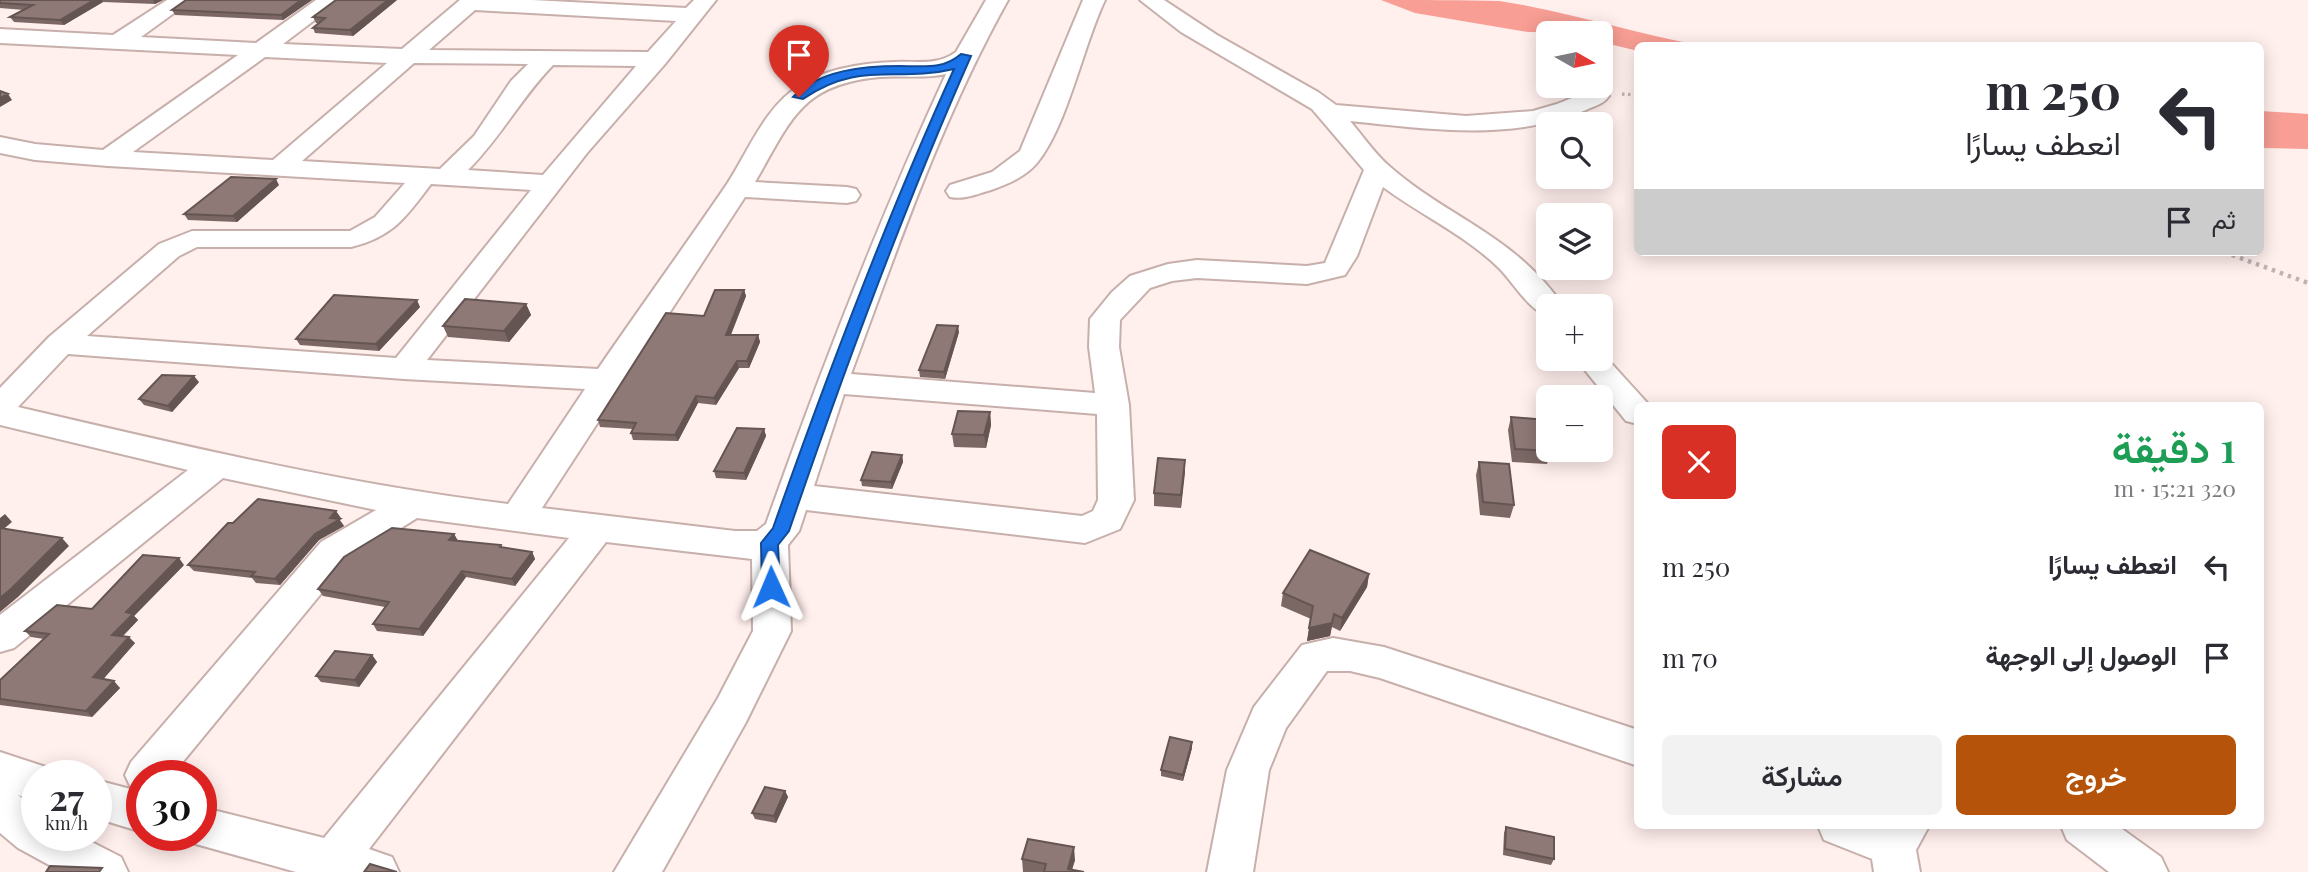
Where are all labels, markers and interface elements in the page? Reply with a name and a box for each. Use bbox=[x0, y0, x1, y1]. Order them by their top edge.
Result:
north arrow bbox=[1536, 21, 1614, 98]
map controls bbox=[1536, 21, 1613, 462]
pin bbox=[769, 25, 829, 97]
icon: arrive bbox=[780, 36, 818, 74]
text: 250 m bbox=[1985, 57, 2121, 122]
icon: left bbox=[2145, 70, 2236, 161]
button: search bbox=[1536, 112, 1613, 189]
text: انعطف يسارًا bbox=[1965, 120, 2121, 163]
text: ثم bbox=[2212, 201, 2236, 236]
button: layers bbox=[1536, 203, 1613, 280]
icon: arrive bbox=[2160, 203, 2198, 241]
button: + bbox=[1536, 294, 1613, 371]
button: − bbox=[1536, 385, 1613, 462]
text: 1 دقيقة bbox=[2111, 418, 2236, 474]
button: close bbox=[1662, 425, 1736, 499]
text: 320 m · 15:21 bbox=[2114, 472, 2236, 503]
text: انعطف يسارًا bbox=[2048, 546, 2177, 581]
icon: left bbox=[2198, 548, 2236, 586]
text: 250 m bbox=[1662, 549, 1730, 584]
position arrow bbox=[734, 550, 808, 624]
text: الوصول إلى الوجهة bbox=[1985, 637, 2177, 672]
icon: arrive bbox=[2198, 639, 2236, 677]
text: 70 m bbox=[1662, 640, 1718, 675]
button: مشاركة bbox=[1662, 735, 1942, 815]
button: خروج bbox=[1956, 735, 2236, 815]
speed limit sign: 30 bbox=[126, 760, 217, 851]
text: 27 bbox=[49, 773, 84, 820]
text: km/h bbox=[45, 811, 88, 835]

